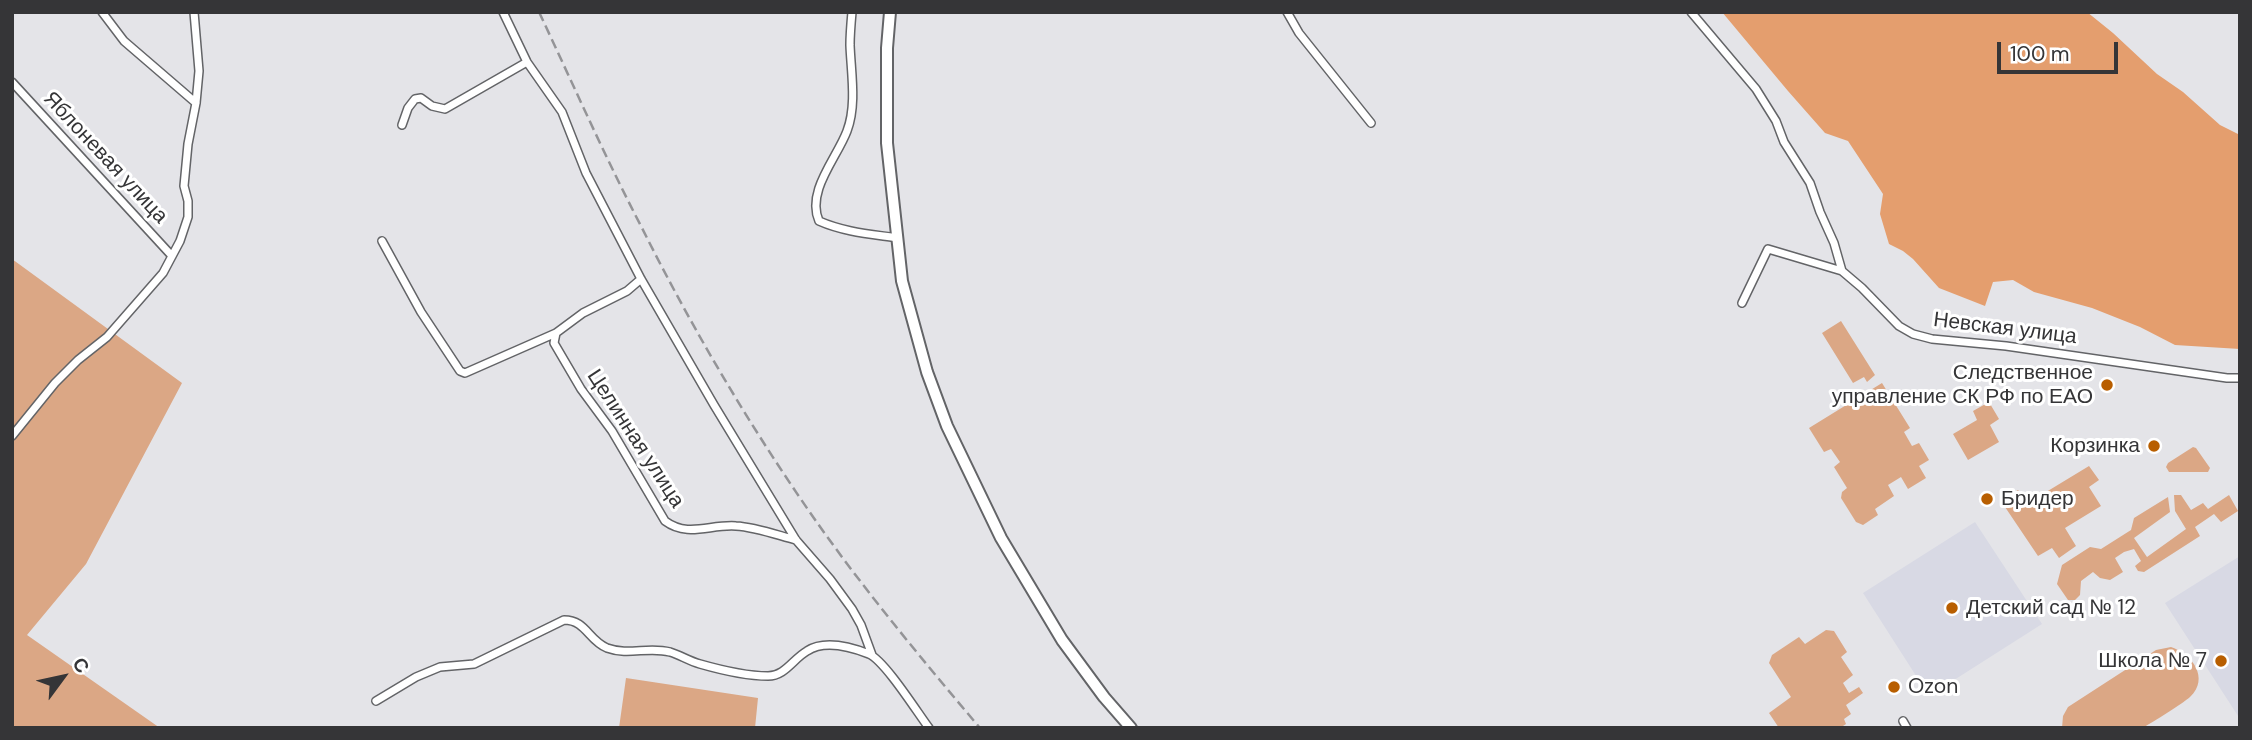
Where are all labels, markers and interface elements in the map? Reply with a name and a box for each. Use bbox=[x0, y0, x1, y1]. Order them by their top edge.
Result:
scale bar bbox=[2000, 28, 2121, 72]
text: 100 m bbox=[2010, 40, 2070, 68]
street label: Яблоневая улица bbox=[37, 87, 173, 229]
street label: Невская улица bbox=[1932, 308, 2078, 350]
place label: Следственное управление СК РФ по ЕАО bbox=[1832, 360, 2093, 410]
street label: Целинная улица bbox=[581, 365, 689, 513]
marker: Следственное управление СК РФ по ЕАО bbox=[2099, 377, 2115, 393]
place label: Корзинка bbox=[2050, 433, 2140, 459]
marker: Корзинка bbox=[2146, 438, 2162, 454]
place label: Бридер bbox=[2001, 486, 2074, 512]
marker: Бридер bbox=[1979, 491, 1995, 507]
place label: Детский сад № 12 bbox=[1966, 595, 2136, 621]
marker: Детский сад № 12 bbox=[1944, 600, 1960, 616]
north arrow bbox=[28, 642, 98, 712]
place label: Школа № 7 bbox=[2098, 648, 2207, 674]
text: С bbox=[67, 653, 95, 678]
marker: Школа № 7 bbox=[2213, 653, 2229, 669]
place label: Ozon bbox=[1908, 674, 1958, 700]
marker: Ozon bbox=[1886, 679, 1902, 695]

